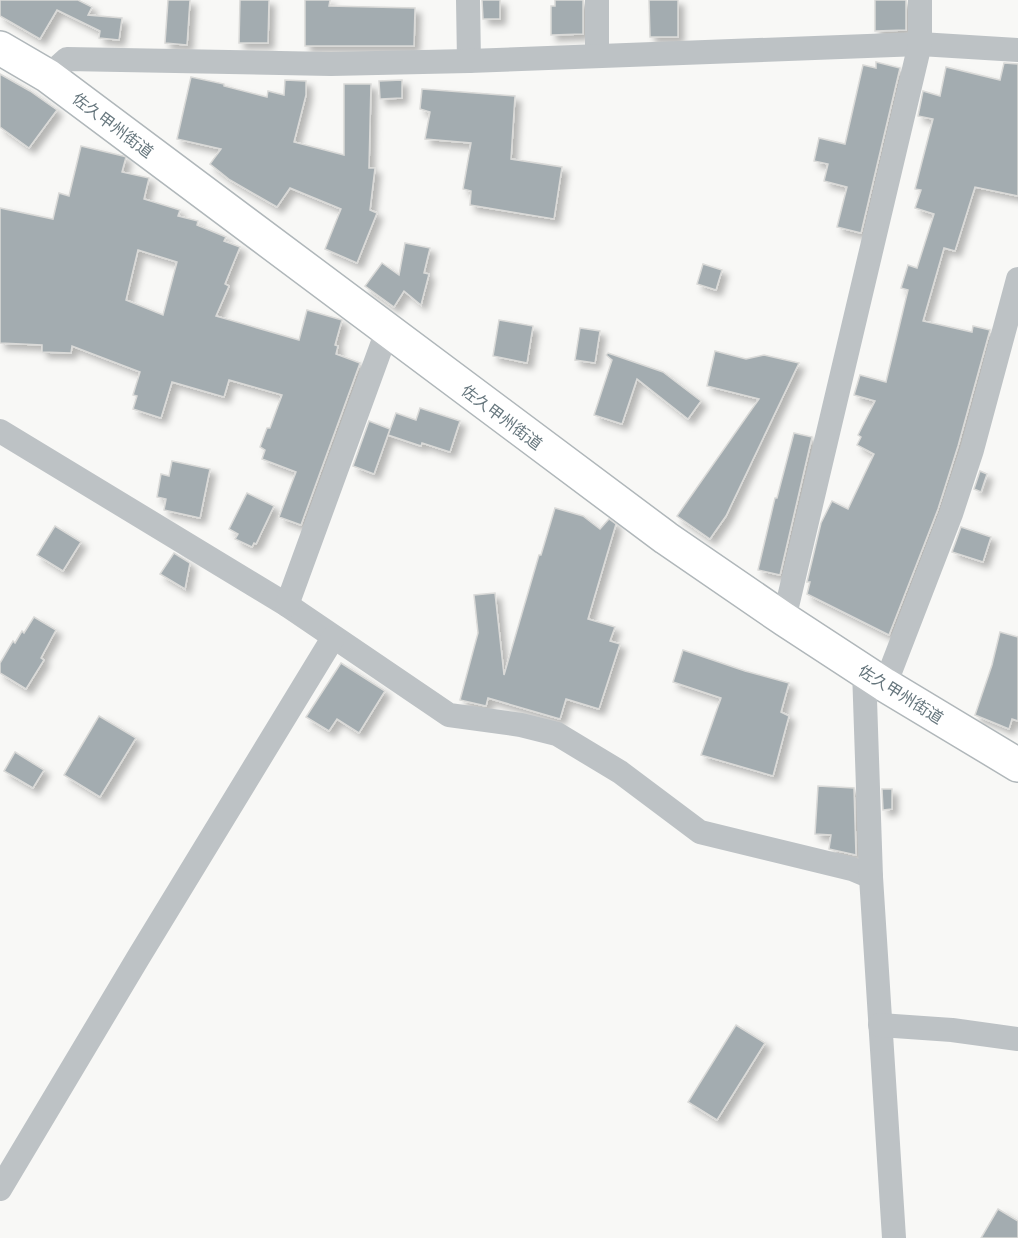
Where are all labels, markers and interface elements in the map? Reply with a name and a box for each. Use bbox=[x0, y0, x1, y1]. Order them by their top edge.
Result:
street label: 佐久甲州街道 bbox=[69, 88, 157, 161]
street label: 佐久甲州街道 bbox=[458, 380, 546, 453]
street label: 佐久甲州街道 bbox=[856, 660, 947, 727]

